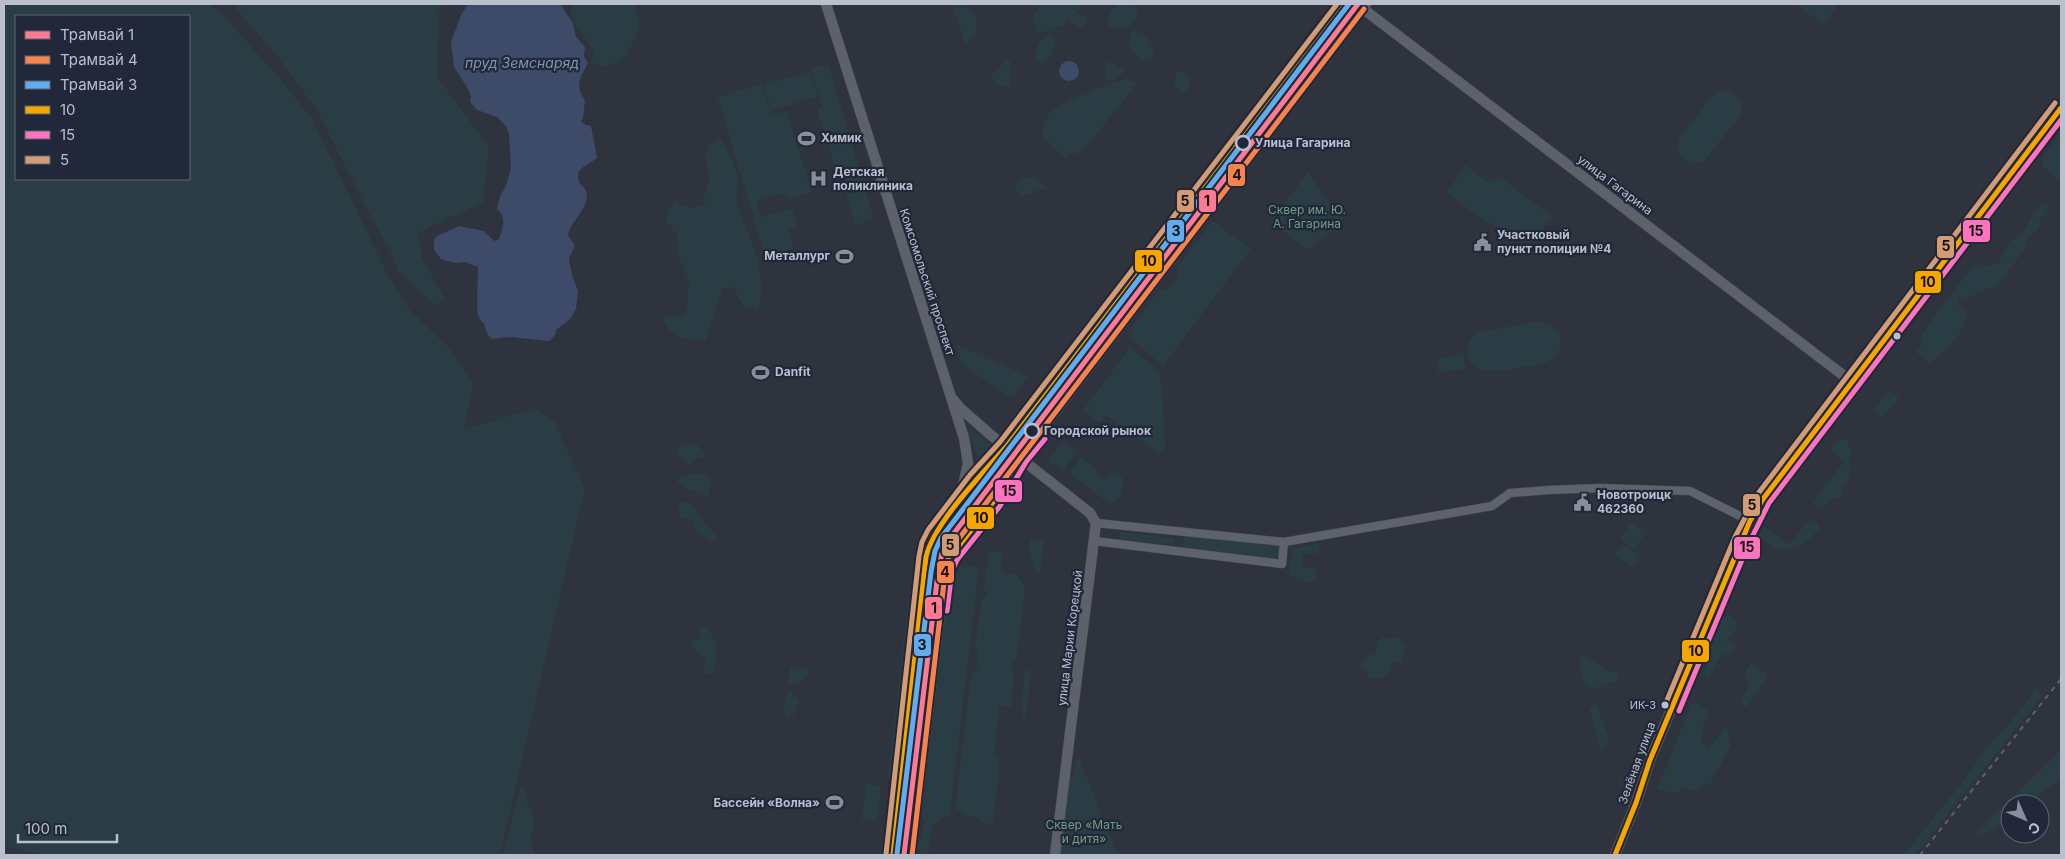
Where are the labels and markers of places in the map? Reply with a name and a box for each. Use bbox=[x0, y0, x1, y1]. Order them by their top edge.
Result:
sports icon: Химик bbox=[797, 128, 817, 148]
place label: Химик bbox=[821, 130, 862, 145]
marker: Улица Гагарина bbox=[1235, 135, 1251, 151]
place label: Улица Гагарина bbox=[1255, 135, 1351, 150]
place label: Детская поликлиника bbox=[833, 164, 913, 193]
hospital icon: Детская поликлиника bbox=[809, 169, 829, 189]
place label: Участковый пункт полиции №4 bbox=[1497, 227, 1611, 256]
public building icon: Участковый пункт полиции №4 bbox=[1473, 232, 1493, 252]
sports icon: Металлург bbox=[834, 246, 854, 266]
place label: Металлург bbox=[764, 248, 831, 263]
unlabelled marker bbox=[1892, 331, 1902, 341]
sports icon: Danfit bbox=[751, 362, 771, 382]
place label: Danfit bbox=[775, 364, 811, 379]
marker: Городской рынок bbox=[1024, 423, 1040, 439]
place label: Городской рынок bbox=[1044, 423, 1151, 438]
place label: Новотроицк 462360 bbox=[1597, 487, 1671, 516]
public building icon: Новотроицк 462360 bbox=[1573, 492, 1593, 512]
place label: ИК-3 bbox=[1630, 698, 1656, 712]
marker: ИК-3 bbox=[1660, 700, 1670, 710]
sports icon: Бассейн «Волна» bbox=[824, 793, 844, 813]
place label: Бассейн «Волна» bbox=[713, 795, 820, 810]

